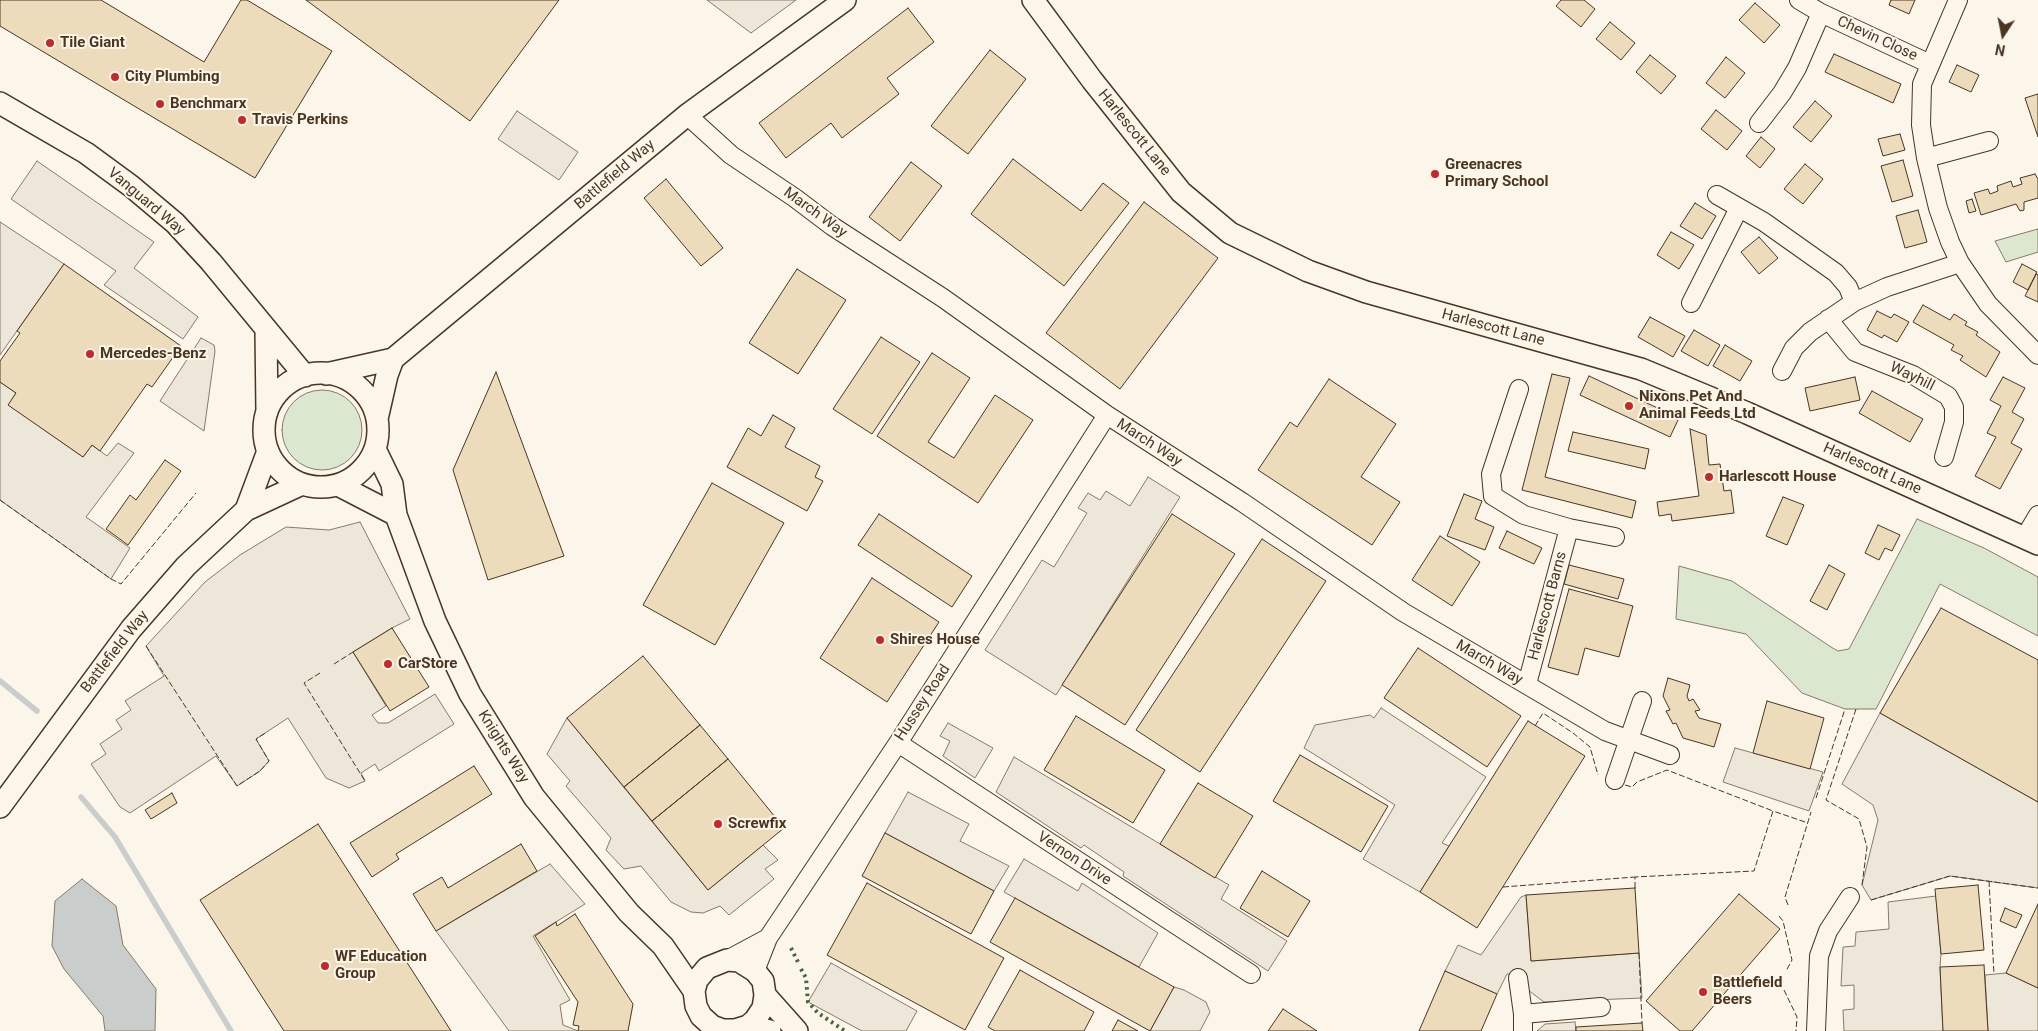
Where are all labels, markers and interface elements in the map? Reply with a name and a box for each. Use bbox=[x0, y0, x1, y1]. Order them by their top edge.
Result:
north arrow bbox=[1978, 10, 2028, 60]
street label: Chevin Close bbox=[1834, 13, 1920, 65]
place label: Tile Giant bbox=[60, 34, 125, 52]
marker: Tile Giant bbox=[44, 37, 56, 49]
text: N bbox=[1994, 41, 2007, 59]
place label: City Plumbing bbox=[125, 68, 220, 86]
marker: City Plumbing bbox=[109, 71, 121, 83]
street label: Harlescott Lane bbox=[1094, 86, 1174, 180]
place label: Benchmarx bbox=[170, 95, 246, 113]
marker: Benchmarx bbox=[154, 98, 166, 110]
place label: Travis Perkins bbox=[252, 111, 348, 129]
marker: Travis Perkins bbox=[236, 114, 248, 126]
street label: Battlefield Way bbox=[571, 136, 659, 214]
place label: Greenacres Primary School bbox=[1445, 156, 1548, 191]
street label: Vanguard Way bbox=[104, 164, 188, 240]
marker: Greenacres Primary School bbox=[1429, 168, 1441, 180]
street label: March Way bbox=[780, 184, 850, 242]
street label: Harlescott Lane bbox=[1440, 306, 1546, 350]
place label: Mercedes-Benz bbox=[100, 345, 206, 363]
marker: Mercedes-Benz bbox=[84, 348, 96, 360]
street label: Wayhill bbox=[1887, 359, 1937, 395]
place label: Nixons Pet And Animal Feeds Ltd bbox=[1639, 388, 1756, 423]
marker: Nixons Pet And Animal Feeds Ltd bbox=[1623, 400, 1635, 412]
street label: March Way bbox=[1113, 415, 1185, 471]
street label: Harlescott Lane bbox=[1820, 439, 1924, 499]
place label: Harlescott House bbox=[1719, 468, 1836, 486]
marker: Harlescott House bbox=[1703, 471, 1715, 483]
street label: Harlescott Barns bbox=[1525, 550, 1571, 662]
street label: Battlefield Way bbox=[77, 607, 153, 697]
place label: Shires House bbox=[890, 631, 980, 649]
marker: Shires House bbox=[874, 634, 886, 646]
street label: March Way bbox=[1452, 637, 1526, 689]
place label: CarStore bbox=[398, 655, 457, 673]
marker: CarStore bbox=[382, 658, 394, 670]
street label: Hussey Road bbox=[892, 661, 954, 745]
street label: Knights Way bbox=[474, 707, 532, 787]
place label: Screwfix bbox=[728, 815, 786, 833]
marker: Screwfix bbox=[712, 818, 724, 830]
street label: Vernon Drive bbox=[1034, 828, 1114, 890]
place label: WF Education Group bbox=[335, 948, 427, 983]
marker: WF Education Group bbox=[319, 960, 331, 972]
place label: Battlefield Beers bbox=[1713, 974, 1782, 1009]
marker: Battlefield Beers bbox=[1697, 986, 1709, 998]

